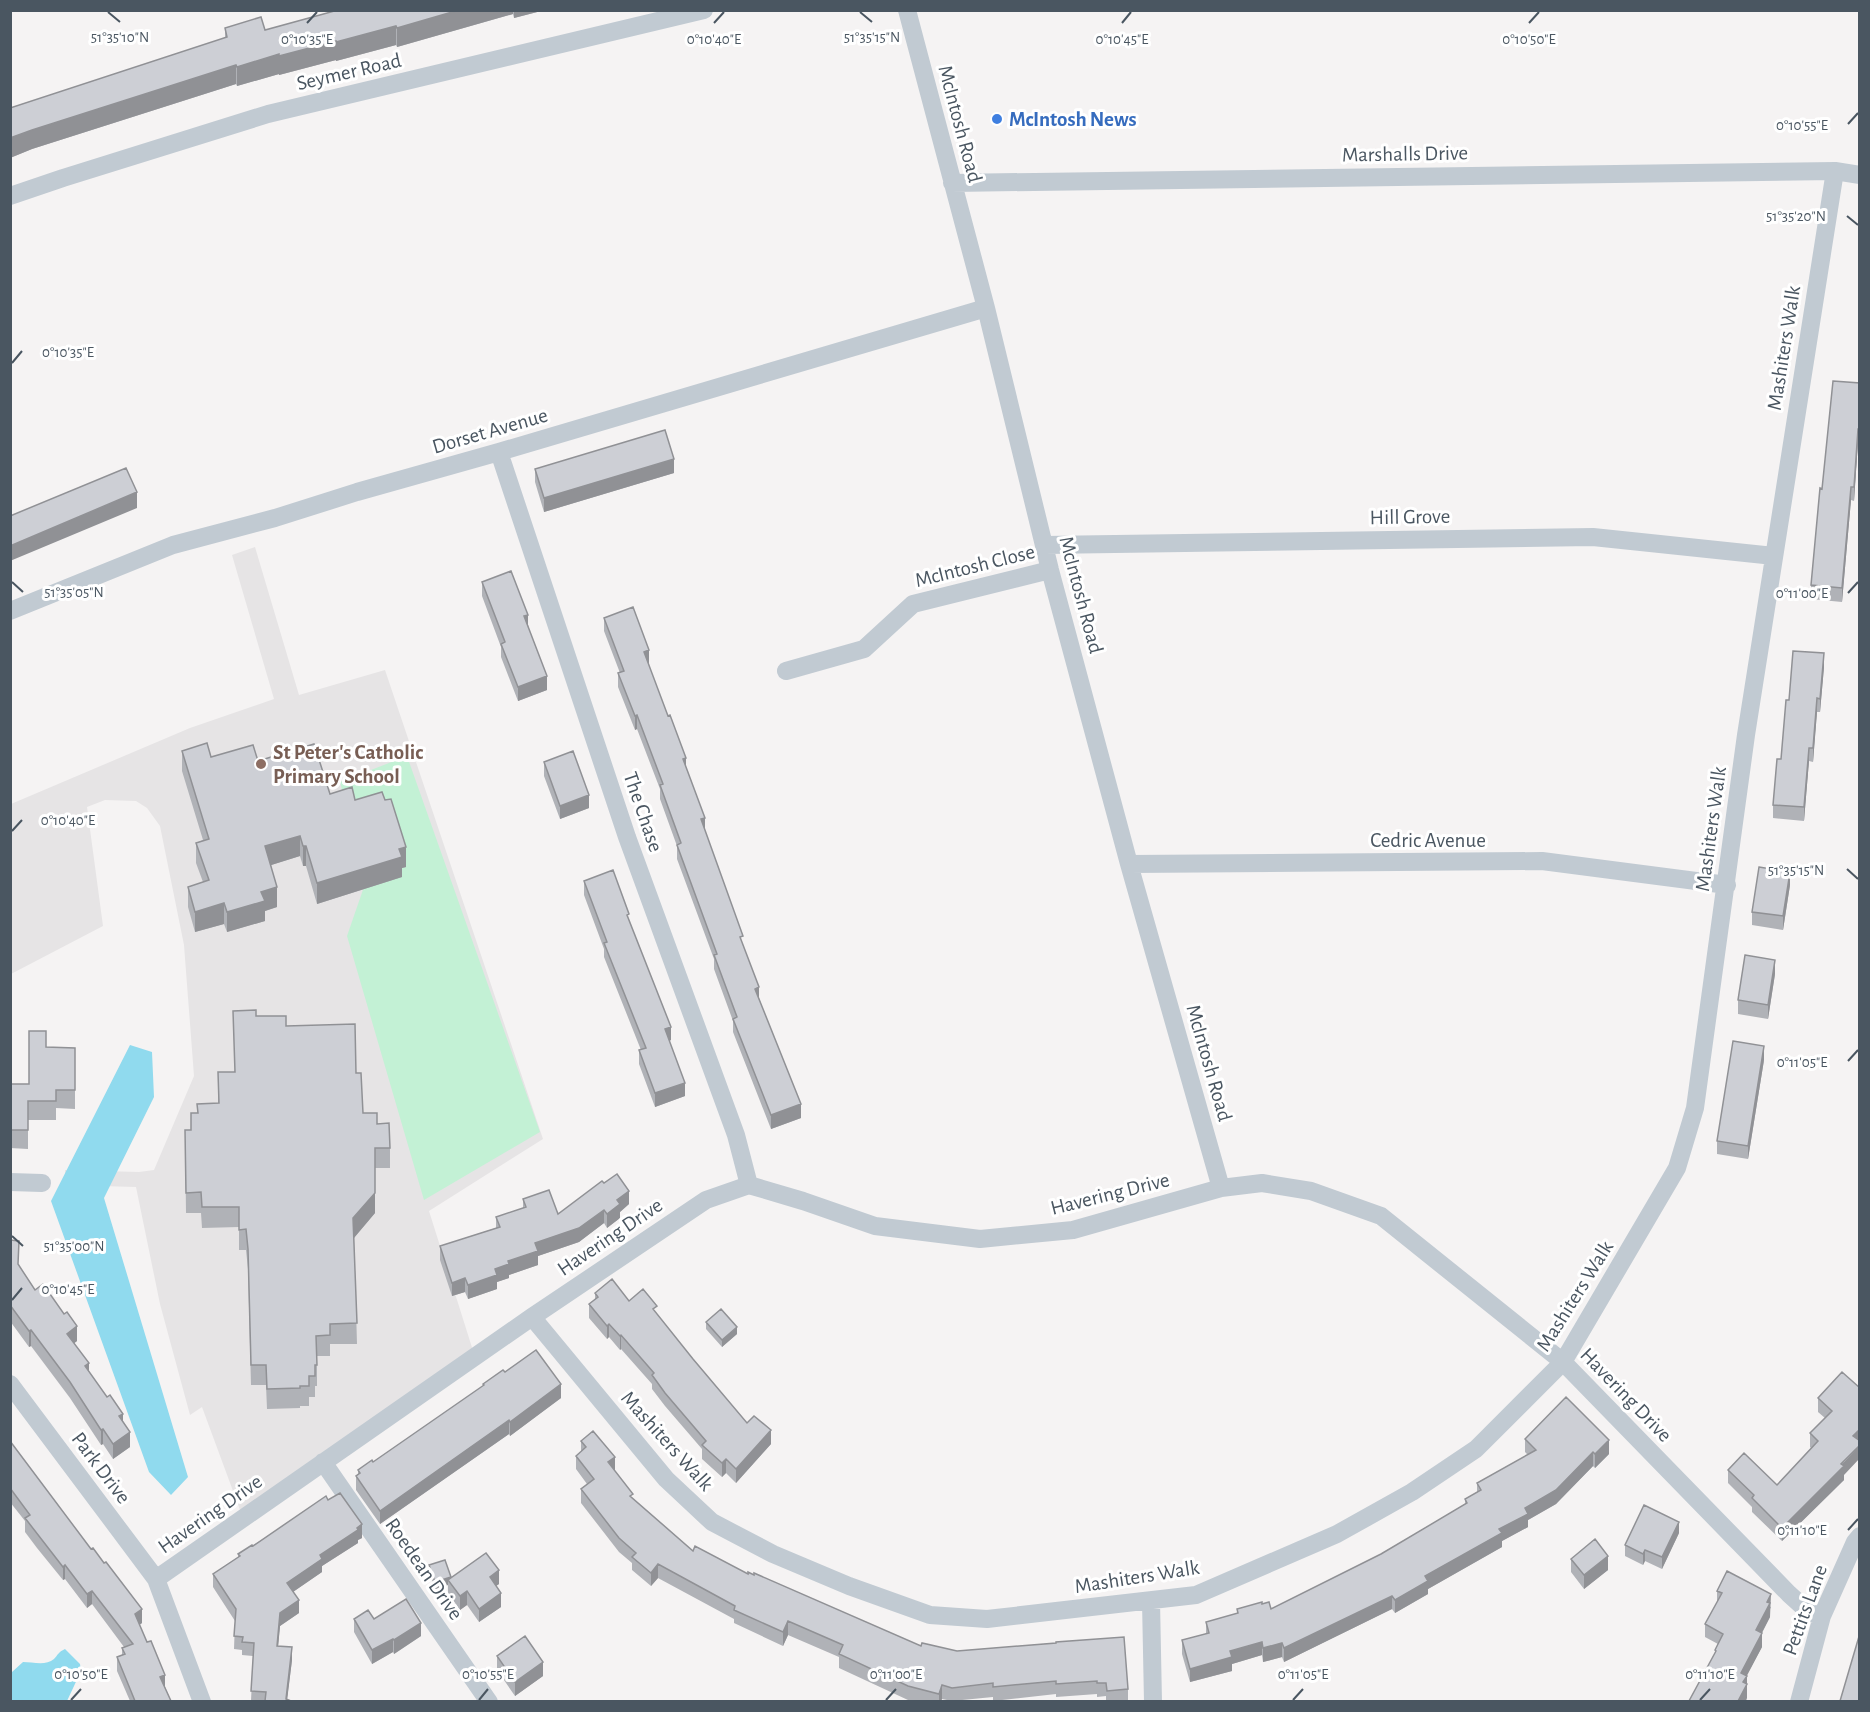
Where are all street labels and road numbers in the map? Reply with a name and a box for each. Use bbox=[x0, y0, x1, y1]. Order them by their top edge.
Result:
street label: Seymer Road bbox=[295, 50, 403, 94]
street label: McIntosh Road bbox=[934, 63, 986, 185]
street label: Marshalls Drive bbox=[1342, 142, 1468, 166]
street label: Mashiters Walk bbox=[1764, 284, 1804, 412]
street label: Dorset Avenue bbox=[430, 404, 550, 458]
street label: Hill Grove bbox=[1370, 506, 1450, 528]
street label: McIntosh Road bbox=[1055, 534, 1107, 656]
street label: McIntosh Close bbox=[913, 541, 1037, 591]
street label: Mashiters Walk bbox=[1692, 765, 1730, 893]
street label: The Chase bbox=[620, 769, 666, 855]
street label: Cedric Avenue bbox=[1370, 830, 1486, 851]
street label: McIntosh Road bbox=[1182, 1002, 1236, 1124]
street label: Havering Drive bbox=[1048, 1169, 1172, 1219]
street label: Havering Drive bbox=[554, 1194, 666, 1280]
street label: Mashiters Walk bbox=[1533, 1237, 1618, 1355]
street label: Havering Drive bbox=[1576, 1344, 1676, 1446]
street label: Mashiters Walk bbox=[617, 1387, 717, 1495]
street label: Park Drive bbox=[68, 1428, 134, 1508]
street label: Havering Drive bbox=[154, 1470, 266, 1558]
street label: Roedean Drive bbox=[381, 1514, 467, 1624]
street label: Mashiters Walk bbox=[1073, 1557, 1201, 1597]
street label: Pettits Lane bbox=[1779, 1562, 1831, 1658]

